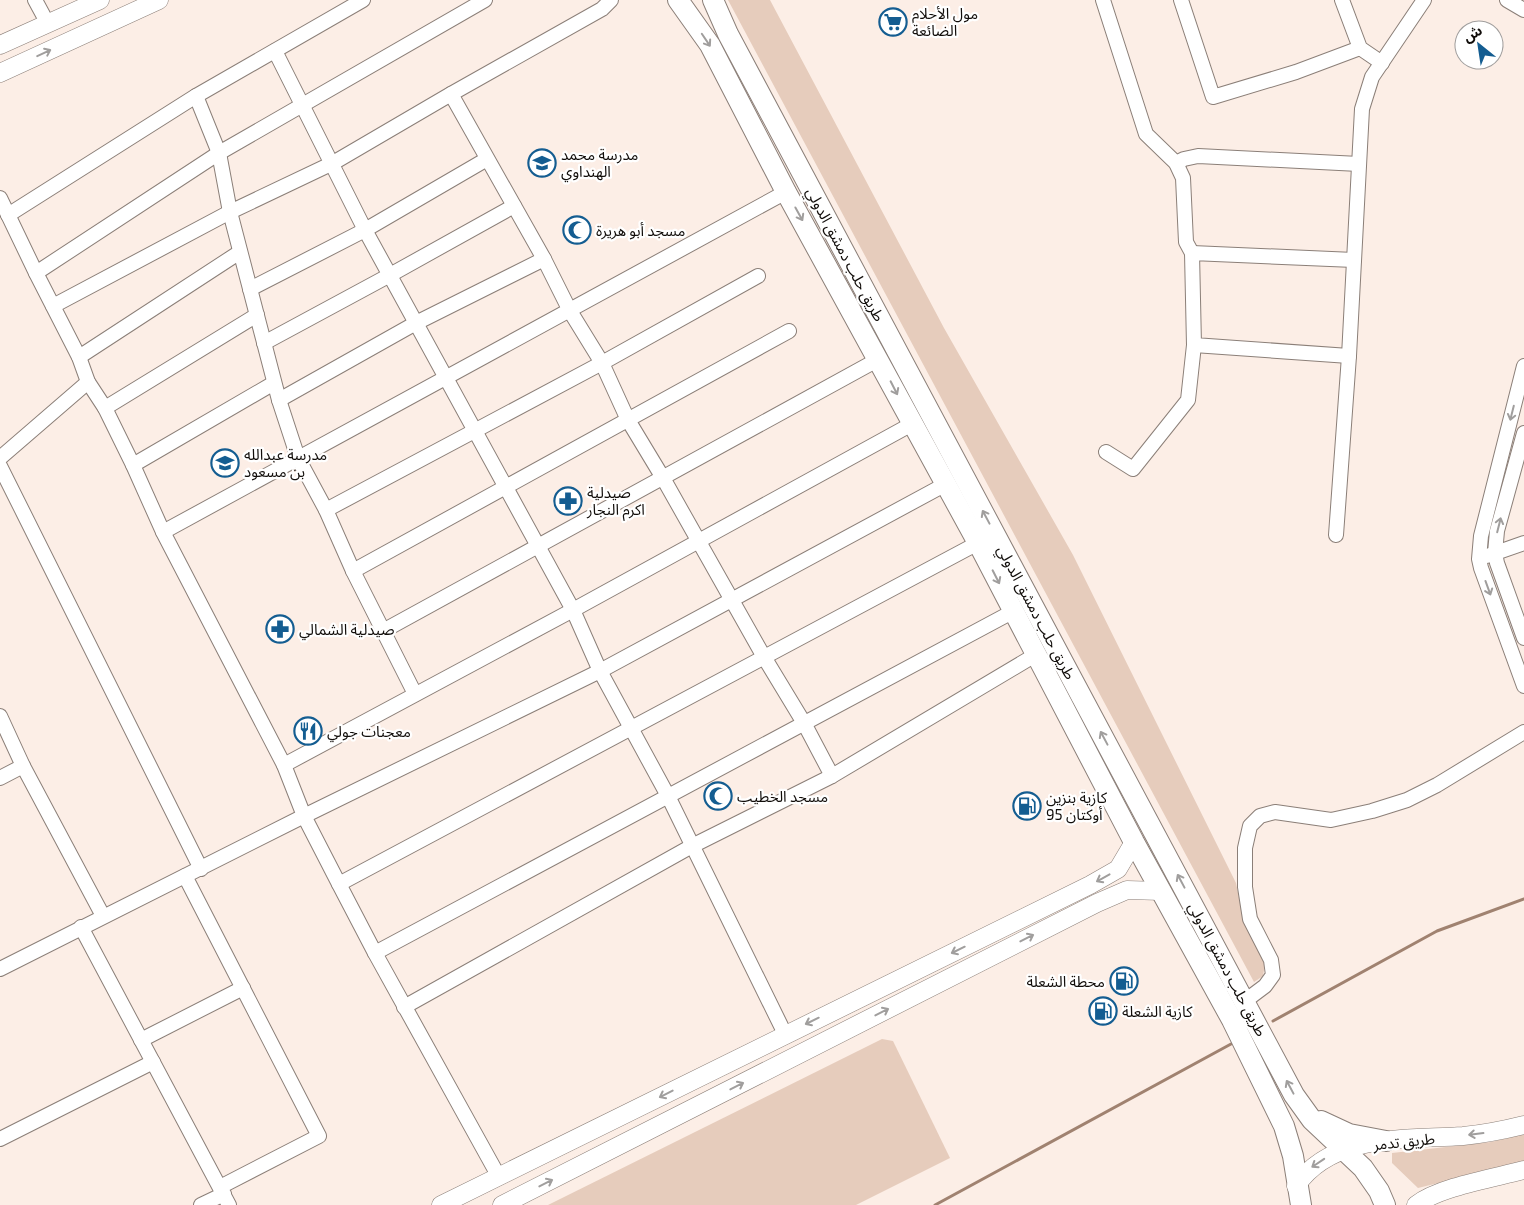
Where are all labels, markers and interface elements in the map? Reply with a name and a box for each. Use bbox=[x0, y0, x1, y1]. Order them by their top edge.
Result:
place label: مول الأحلام الضائعة bbox=[912, 4, 978, 39]
supermarket icon: مول الأحلام الضائعة bbox=[878, 7, 908, 37]
north arrow bbox=[1454, 20, 1504, 70]
text: ش bbox=[1460, 21, 1485, 45]
one-way arrow bbox=[701, 33, 711, 47]
one-way arrow bbox=[36, 48, 51, 57]
place label: مدرسة محمد الهنداوي bbox=[561, 145, 638, 183]
school or university icon: مدرسة محمد الهنداوي bbox=[527, 148, 557, 178]
street label: طريق حلب دمشق الدولي bbox=[800, 184, 889, 326]
one-way arrow bbox=[794, 207, 804, 222]
mosque icon: مسجد أبو هريرة bbox=[562, 215, 592, 245]
place label: مسجد أبو هريرة bbox=[596, 221, 686, 240]
one-way arrow bbox=[889, 380, 899, 395]
one-way arrow bbox=[1507, 405, 1516, 421]
place label: مدرسة عبدالله بن مسعود bbox=[244, 445, 327, 481]
school or university icon: مدرسة عبدالله بن مسعود bbox=[210, 448, 240, 478]
place label: صيدلية اكرم النجار bbox=[586, 483, 645, 521]
pharmacy icon: صيدلية اكرم النجار bbox=[553, 486, 583, 516]
one-way arrow bbox=[981, 511, 991, 525]
one-way arrow bbox=[1495, 517, 1504, 533]
street label: طريق حلب دمشق الدولي bbox=[991, 542, 1080, 684]
one-way arrow bbox=[991, 569, 1001, 584]
one-way arrow bbox=[1484, 580, 1493, 595]
pharmacy icon: صيدلية الشمالي bbox=[265, 614, 295, 644]
place label: صيدلية الشمالي bbox=[299, 620, 394, 641]
restaurant icon: معجنات جولي bbox=[293, 716, 323, 746]
place label: معجنات جولي bbox=[327, 722, 411, 743]
one-way arrow bbox=[1099, 731, 1108, 746]
mosque icon: مسجد الخطيب bbox=[703, 781, 733, 811]
place label: مسجد الخطيب bbox=[737, 787, 828, 805]
place label: كازية بنزين أوكتان 95 bbox=[1046, 788, 1108, 824]
fuel station icon: كازية بنزين أوكتان 95 bbox=[1012, 791, 1042, 821]
one-way arrow bbox=[1097, 873, 1111, 883]
one-way arrow bbox=[1176, 874, 1185, 889]
street label: طريق حلب دمشق الدولي bbox=[1182, 899, 1271, 1041]
one-way arrow bbox=[1019, 933, 1034, 942]
one-way arrow bbox=[950, 945, 965, 955]
fuel station icon: محطة الشعلة bbox=[1109, 966, 1139, 996]
place label: محطة الشعلة bbox=[1026, 972, 1105, 990]
fuel station icon: كازية الشعلة bbox=[1088, 996, 1118, 1026]
place label: كازية الشعلة bbox=[1122, 1002, 1193, 1021]
one-way arrow bbox=[874, 1007, 889, 1016]
one-way arrow bbox=[805, 1017, 820, 1026]
one-way arrow bbox=[1285, 1079, 1295, 1094]
one-way arrow bbox=[730, 1080, 745, 1090]
one-way arrow bbox=[659, 1089, 674, 1099]
street label: طريق تدمر bbox=[1371, 1129, 1436, 1155]
one-way arrow bbox=[1469, 1129, 1485, 1139]
one-way arrow bbox=[1312, 1158, 1326, 1168]
one-way arrow bbox=[538, 1178, 553, 1188]

